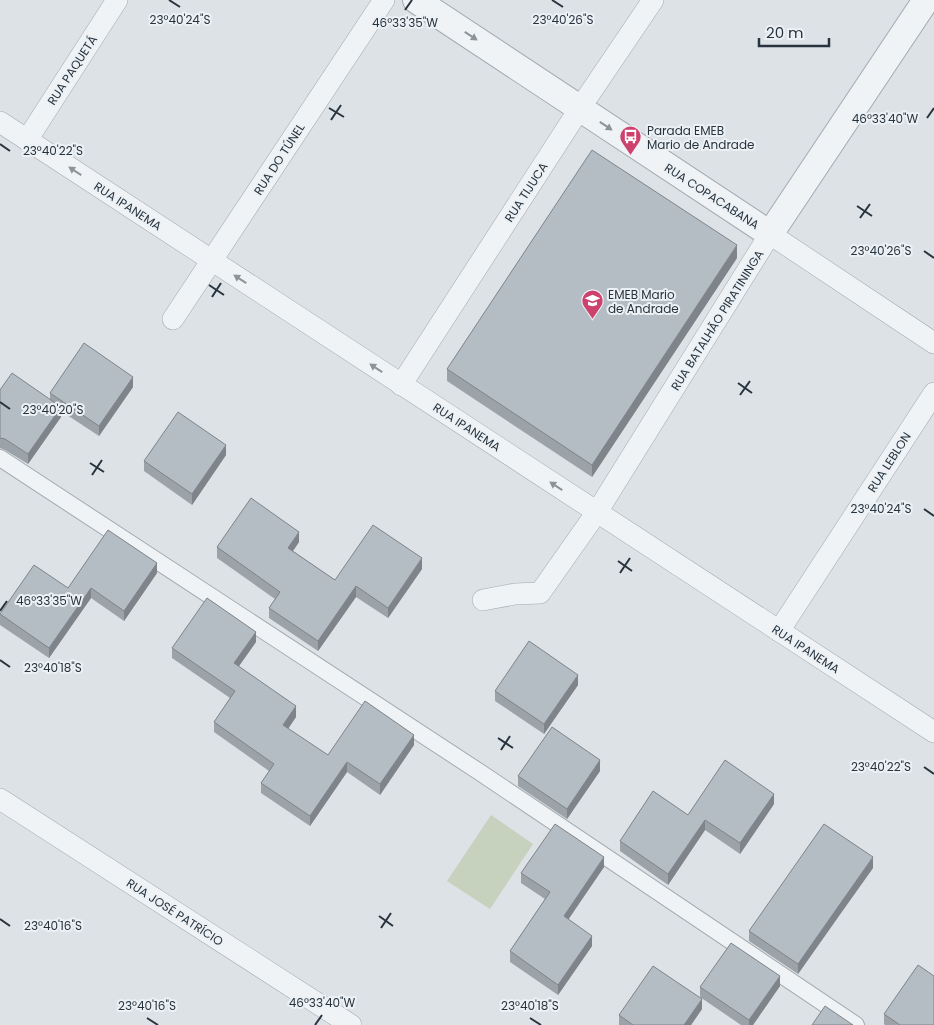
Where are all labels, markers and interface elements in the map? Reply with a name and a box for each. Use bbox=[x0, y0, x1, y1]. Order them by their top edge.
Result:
text: 23°40'24"S bbox=[150, 11, 210, 28]
text: 23°40'26"S bbox=[533, 11, 593, 28]
text: 46°33'35"W bbox=[372, 14, 438, 31]
scale bar bbox=[759, 15, 829, 47]
text: 20 m bbox=[766, 22, 804, 43]
street label: RUA PAQUETÁ bbox=[43, 32, 101, 108]
one-way arrow bbox=[464, 32, 478, 41]
text: 46°33'40"W bbox=[852, 110, 919, 127]
street label: RUA DO TÚNEL bbox=[249, 120, 309, 198]
one-way arrow bbox=[600, 121, 613, 131]
place label: Parada EMEB Mario de Andrade bbox=[647, 122, 755, 153]
bus stop icon: Parada EMEB Mario de Andrade bbox=[619, 125, 643, 156]
text: 23°40'22"S bbox=[23, 142, 83, 159]
street label: RUA TIJUCA bbox=[500, 159, 552, 225]
street label: RUA COPACABANA bbox=[661, 159, 763, 233]
one-way arrow bbox=[68, 166, 82, 176]
street label: RUA IPANEMA bbox=[91, 178, 165, 234]
text: 23°40'26"S bbox=[851, 242, 911, 259]
street label: RUA BATALHÃO PIRATININGA bbox=[667, 246, 767, 394]
one-way arrow bbox=[234, 275, 247, 284]
place label: EMEB Mario de Andrade bbox=[608, 286, 679, 317]
school or university icon: EMEB Mario de Andrade bbox=[580, 289, 604, 320]
one-way arrow bbox=[370, 364, 383, 373]
street label: RUA IPANEMA bbox=[430, 399, 504, 455]
text: 23°40'20"S bbox=[23, 401, 83, 418]
street label: RUA LEBLON bbox=[863, 429, 915, 495]
one-way arrow bbox=[550, 481, 563, 491]
text: 23°40'24"S bbox=[851, 500, 911, 517]
text: 46°33'35"W bbox=[16, 592, 82, 609]
street label: RUA IPANEMA bbox=[769, 621, 843, 677]
text: 23°40'18"S bbox=[24, 659, 82, 676]
text: 23°40'22"S bbox=[851, 758, 911, 775]
street label: RUA JOSÉ PATRÍCIO bbox=[123, 874, 227, 950]
text: 23°40'16"S bbox=[24, 917, 82, 934]
text: 46°33'40"W bbox=[289, 994, 356, 1011]
text: 23°40'16"S bbox=[118, 997, 176, 1014]
text: 23°40'18"S bbox=[501, 997, 559, 1014]

